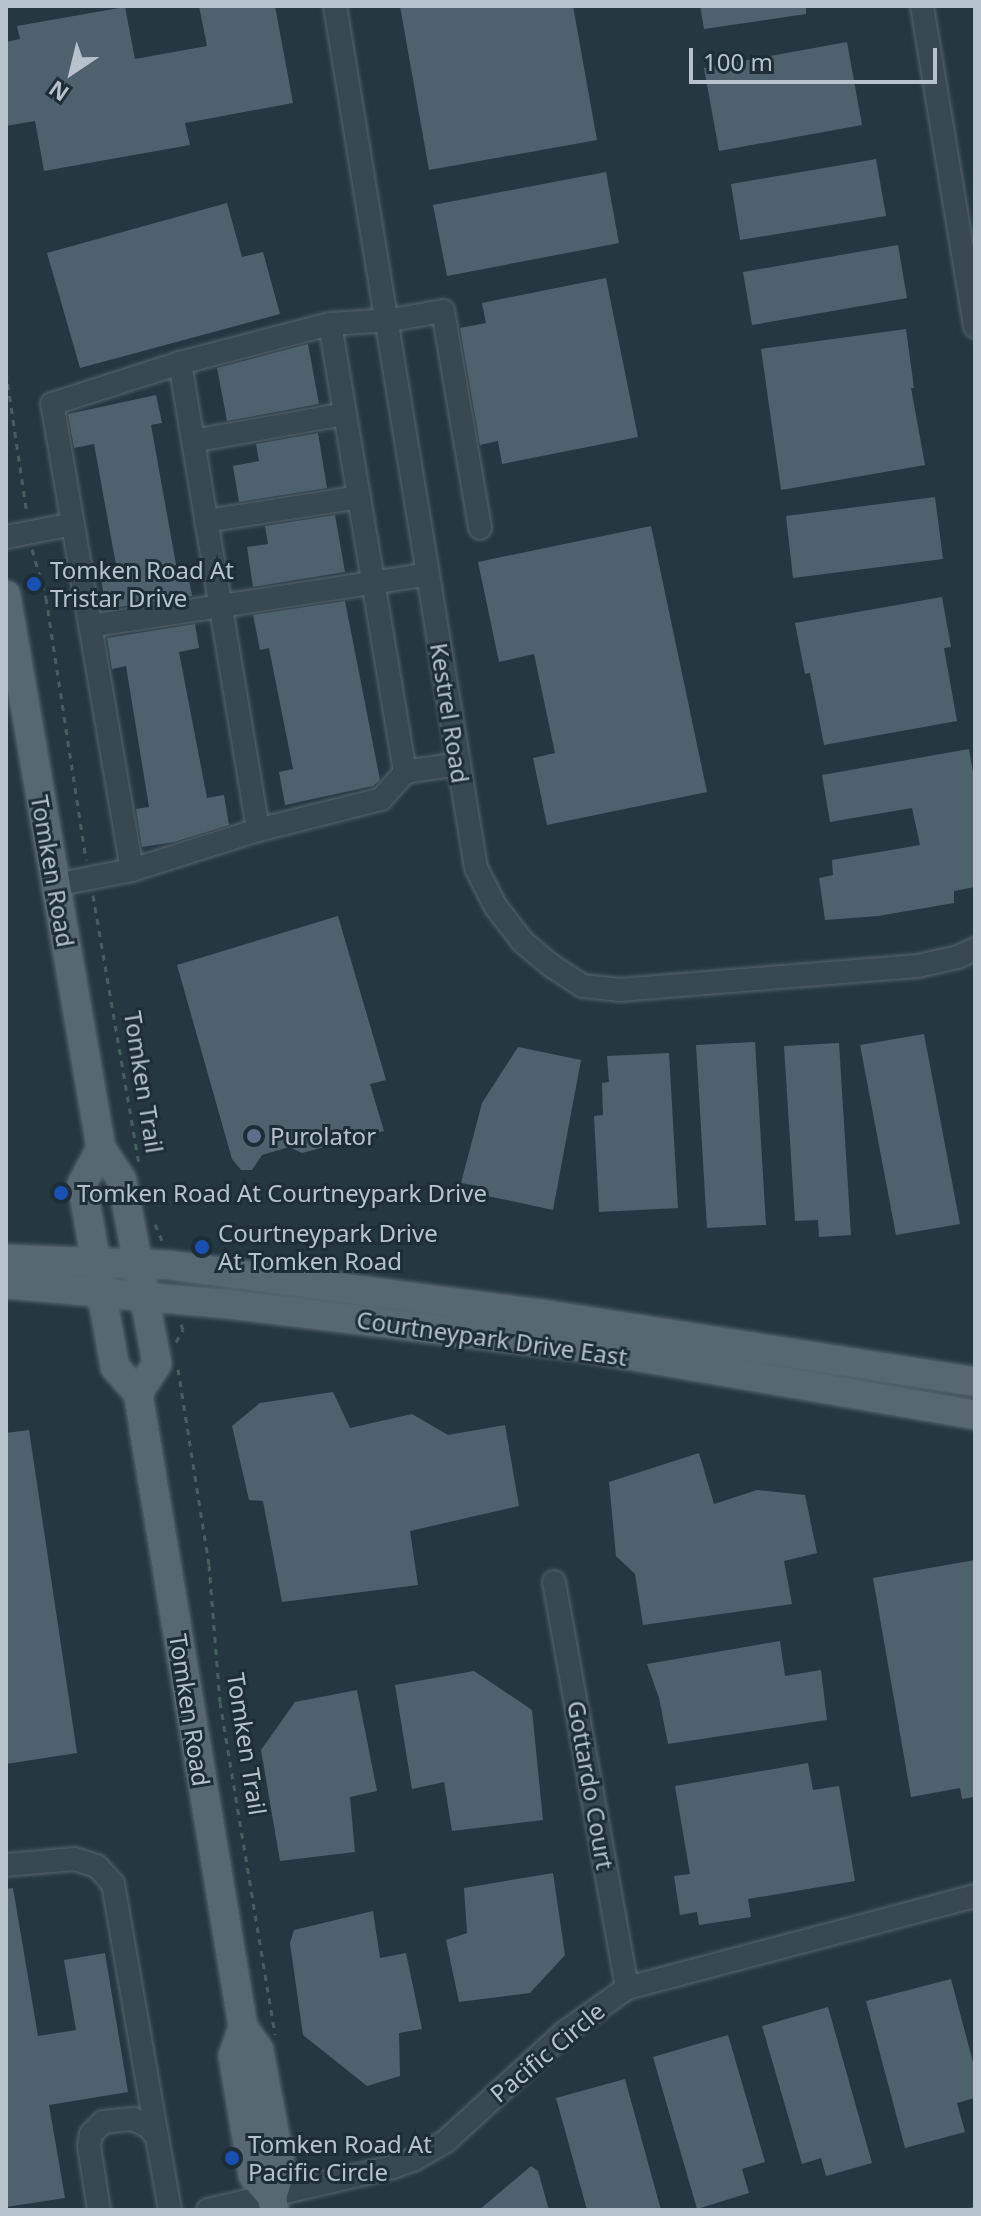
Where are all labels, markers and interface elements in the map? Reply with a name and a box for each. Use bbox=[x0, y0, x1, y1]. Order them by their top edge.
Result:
north arrow bbox=[32, 32, 112, 112]
scale bar bbox=[693, 32, 941, 82]
text: 100 m bbox=[703, 45, 773, 78]
text: N bbox=[42, 74, 74, 109]
place label: Tomken Road At Tristar Drive bbox=[50, 556, 234, 612]
marker: Tomken Road At Tristar Drive bbox=[25, 575, 43, 593]
street label: Kestrel Road bbox=[425, 641, 475, 785]
street label: Tomken Road bbox=[25, 793, 81, 949]
street label: Tomken Trail bbox=[119, 1009, 169, 1155]
place label: Purolator bbox=[270, 1122, 376, 1150]
marker: Purolator bbox=[245, 1127, 263, 1145]
place label: Tomken Road At Courtneypark Drive bbox=[77, 1179, 487, 1207]
marker: Tomken Road At Courtneypark Drive bbox=[52, 1184, 70, 1202]
place label: Courtneypark Drive At Tomken Road bbox=[218, 1219, 438, 1275]
marker: Courtneypark Drive At Tomken Road bbox=[193, 1238, 211, 1256]
street label: Courtneypark Drive East bbox=[355, 1305, 629, 1371]
street label: Tomken Road bbox=[164, 1632, 216, 1788]
street label: Tomken Trail bbox=[222, 1671, 272, 1817]
street label: Gottardo Court bbox=[562, 1698, 620, 1872]
street label: Pacific Circle bbox=[484, 1996, 610, 2108]
place label: Tomken Road At Pacific Circle bbox=[248, 2130, 432, 2186]
marker: Tomken Road At Pacific Circle bbox=[223, 2149, 241, 2167]

